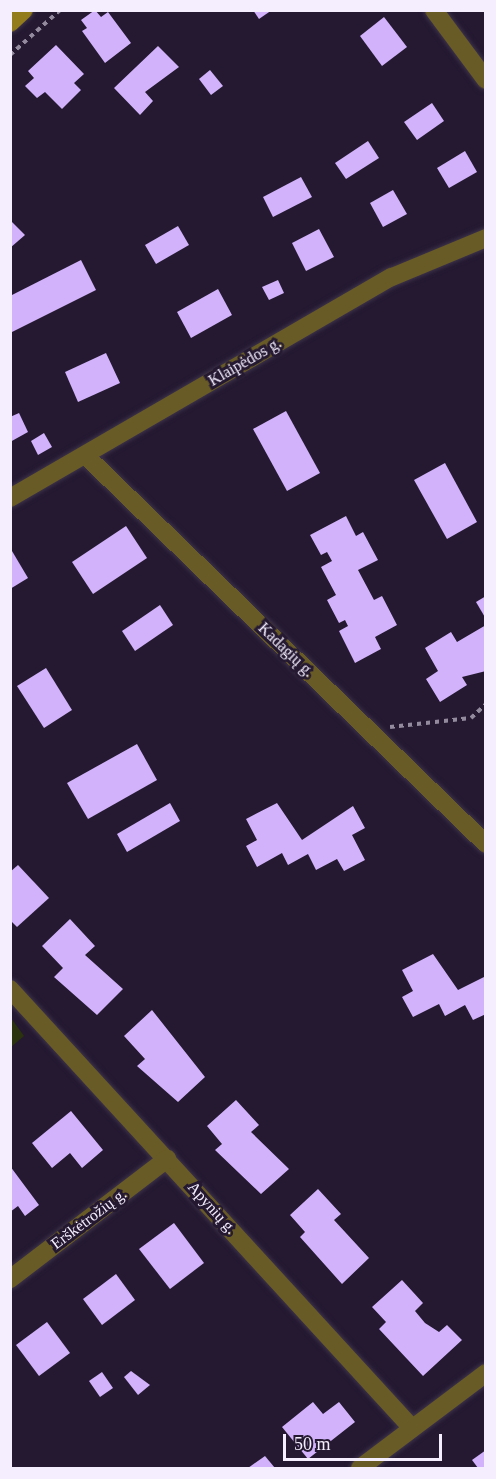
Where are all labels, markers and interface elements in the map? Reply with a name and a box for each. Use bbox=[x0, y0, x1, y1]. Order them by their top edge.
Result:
street label: Klaipėdos g. bbox=[205, 333, 285, 391]
street label: Kadagių g. bbox=[254, 619, 318, 681]
street label: Apynių g. bbox=[183, 1178, 241, 1238]
street label: Erškėtrožių g. bbox=[47, 1184, 131, 1254]
scale bar bbox=[286, 1422, 445, 1460]
text: 50 m bbox=[294, 1434, 331, 1454]

